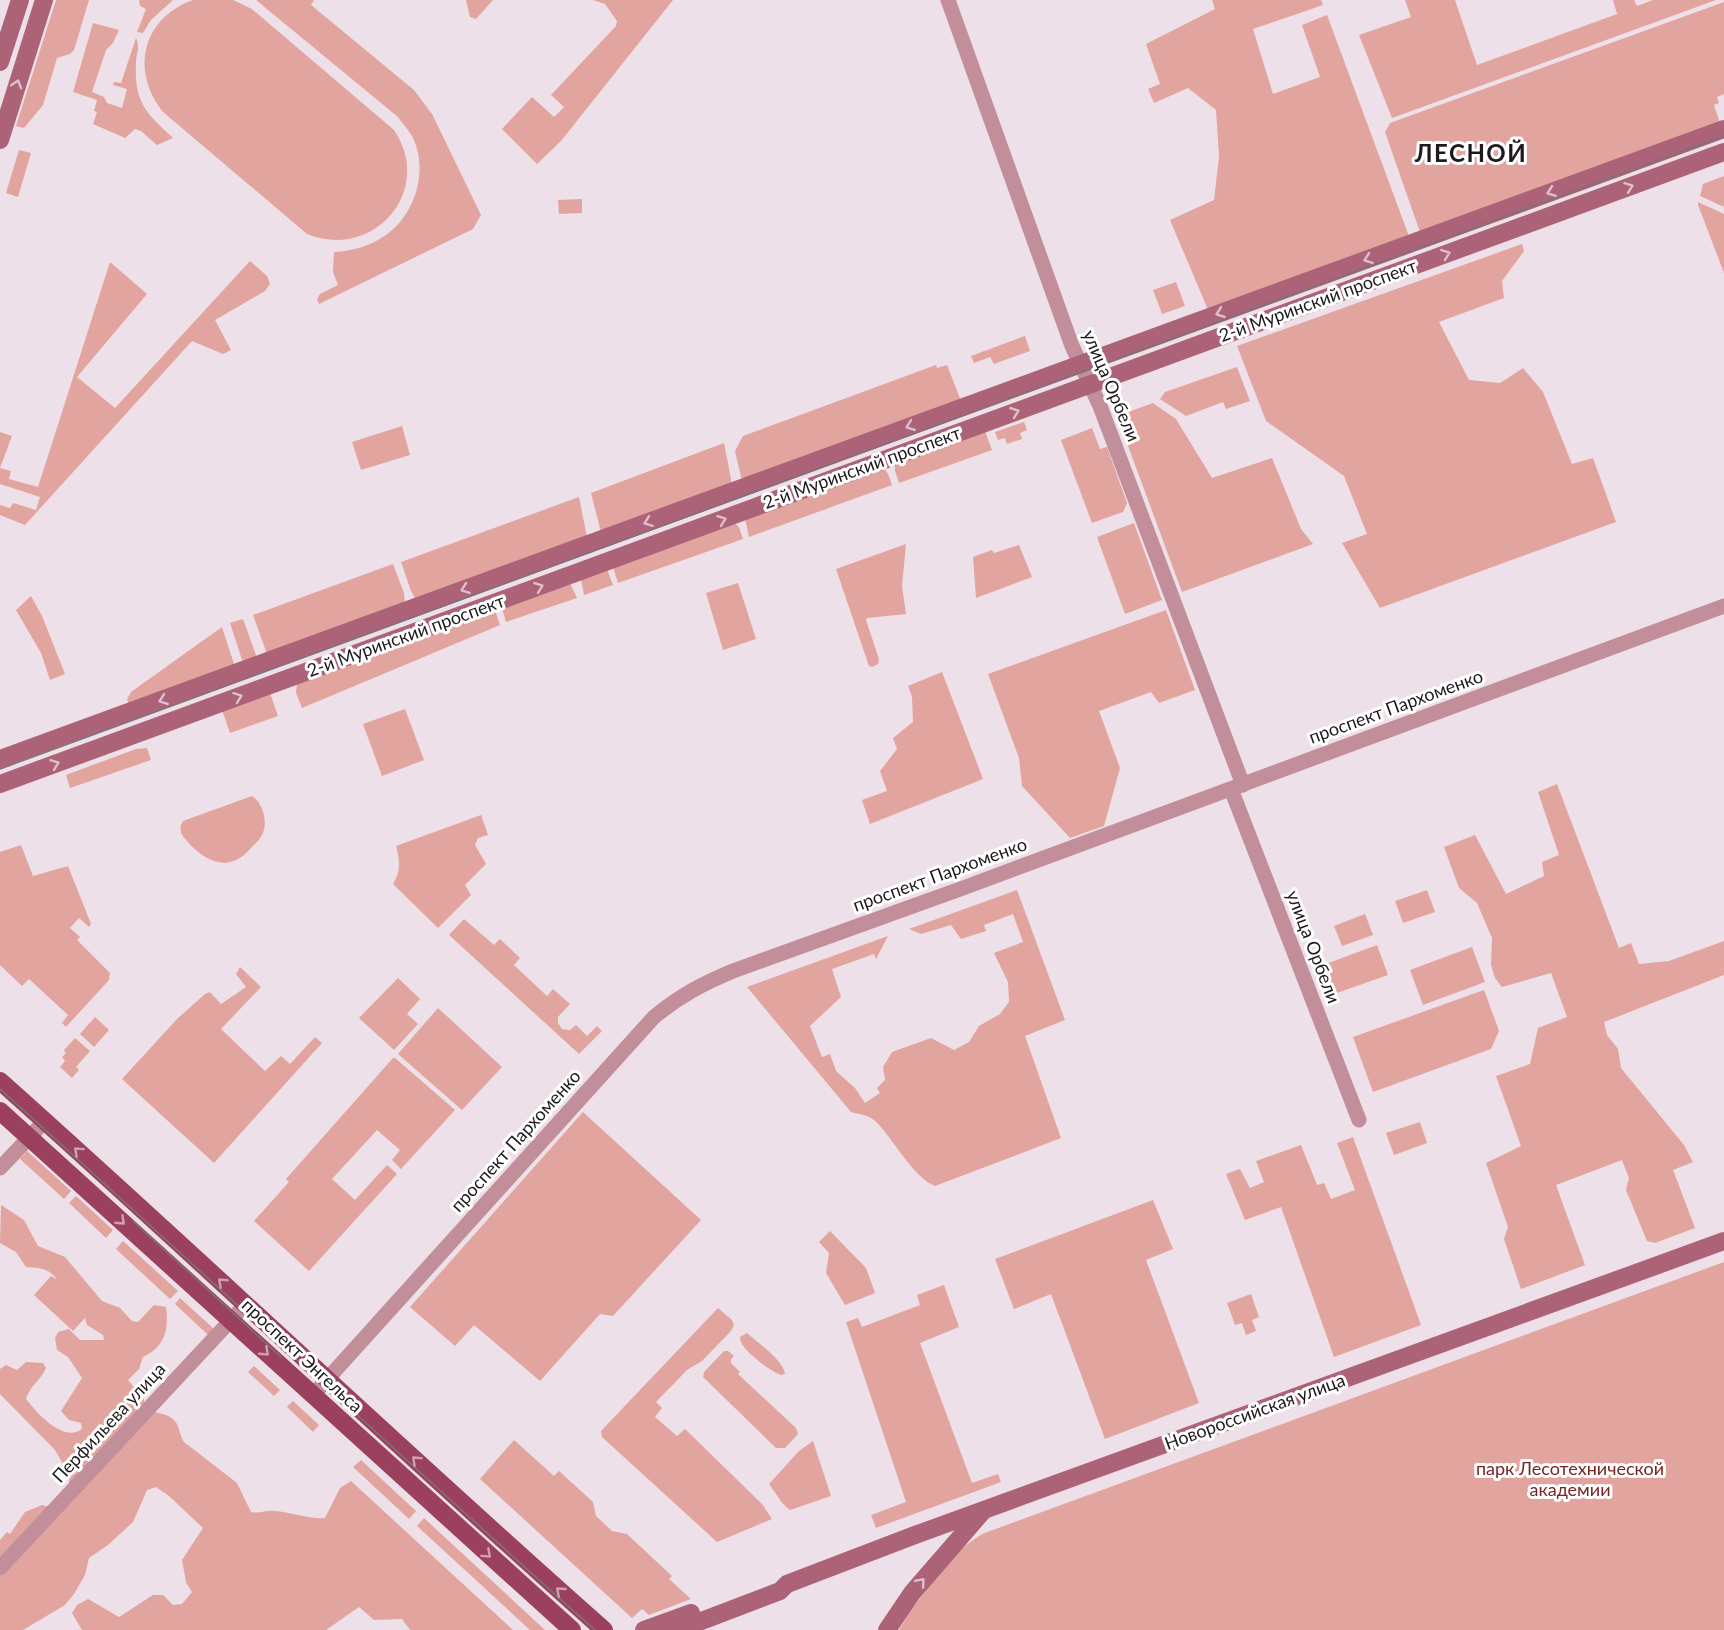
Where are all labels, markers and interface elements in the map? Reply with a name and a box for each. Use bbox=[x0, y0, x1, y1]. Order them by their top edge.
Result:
one-way arrow bbox=[10, 79, 22, 90]
district label: ЛЕСНОЙ bbox=[1414, 138, 1527, 167]
one-way arrow bbox=[1623, 182, 1634, 194]
one-way arrow bbox=[1546, 185, 1557, 197]
one-way arrow bbox=[1440, 249, 1451, 262]
one-way arrow bbox=[1363, 252, 1374, 264]
street label: 2-й Муринский проспект bbox=[1216, 254, 1420, 346]
one-way arrow bbox=[1215, 306, 1226, 318]
street label: улица Орбели bbox=[1079, 327, 1145, 445]
one-way arrow bbox=[1009, 407, 1020, 420]
one-way arrow bbox=[905, 419, 916, 432]
street label: 2-й Муринский проспект bbox=[760, 421, 964, 513]
one-way arrow bbox=[717, 514, 727, 527]
one-way arrow bbox=[643, 515, 654, 528]
one-way arrow bbox=[533, 581, 544, 594]
one-way arrow bbox=[460, 582, 471, 595]
street label: 2-й Муринский проспект bbox=[304, 589, 508, 681]
street label: проспект Пархоменко bbox=[1306, 664, 1486, 748]
one-way arrow bbox=[159, 692, 169, 705]
one-way arrow bbox=[232, 692, 243, 705]
one-way arrow bbox=[49, 759, 60, 772]
street label: проспект Пархоменко bbox=[850, 832, 1030, 916]
street label: улица Орбели bbox=[1282, 887, 1346, 1006]
street label: проспект Пархоменко bbox=[446, 1065, 585, 1216]
one-way arrow bbox=[75, 1147, 85, 1158]
one-way arrow bbox=[114, 1214, 125, 1225]
one-way arrow bbox=[219, 1279, 230, 1290]
street label: проспект Энгельса bbox=[238, 1294, 368, 1417]
one-way arrow bbox=[259, 1345, 269, 1356]
street label: Перфильева улица bbox=[47, 1358, 169, 1487]
street label: Новороссийская улица bbox=[1161, 1368, 1348, 1454]
one-way arrow bbox=[412, 1456, 422, 1467]
park label: парк Лесотехнической академии bbox=[1476, 1457, 1664, 1500]
one-way arrow bbox=[480, 1547, 491, 1558]
one-way arrow bbox=[914, 1578, 925, 1589]
one-way arrow bbox=[556, 1587, 567, 1598]

